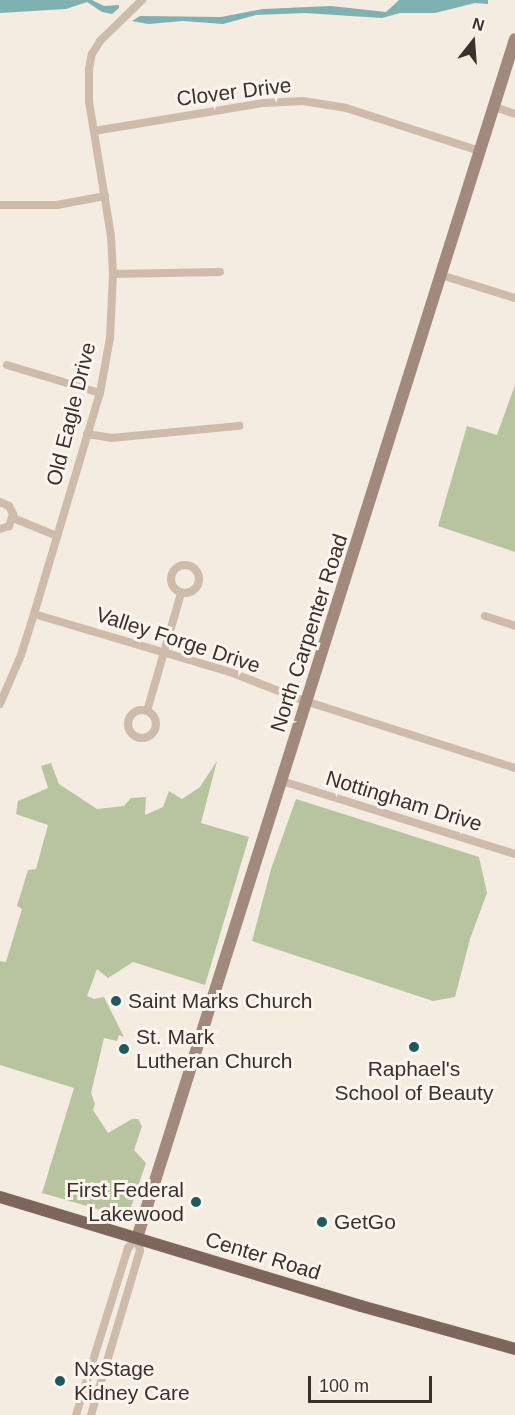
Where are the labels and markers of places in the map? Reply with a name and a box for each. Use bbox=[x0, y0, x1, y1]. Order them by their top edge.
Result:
place label: Saint Marks Church bbox=[128, 988, 312, 1014]
marker: Saint Marks Church bbox=[109, 994, 123, 1008]
place label: St. Mark Lutheran Church bbox=[136, 1024, 292, 1074]
marker: Raphael's School of Beauty bbox=[407, 1040, 421, 1054]
marker: St. Mark Lutheran Church bbox=[117, 1042, 131, 1056]
place label: Raphael's School of Beauty bbox=[335, 1056, 493, 1106]
place label: First Federal Lakewood bbox=[66, 1177, 184, 1227]
marker: First Federal Lakewood bbox=[189, 1195, 203, 1209]
place label: GetGo bbox=[334, 1209, 396, 1235]
marker: GetGo bbox=[315, 1215, 329, 1229]
place label: NxStage Kidney Care bbox=[74, 1356, 190, 1406]
marker: NxStage Kidney Care bbox=[51, 1372, 69, 1390]

